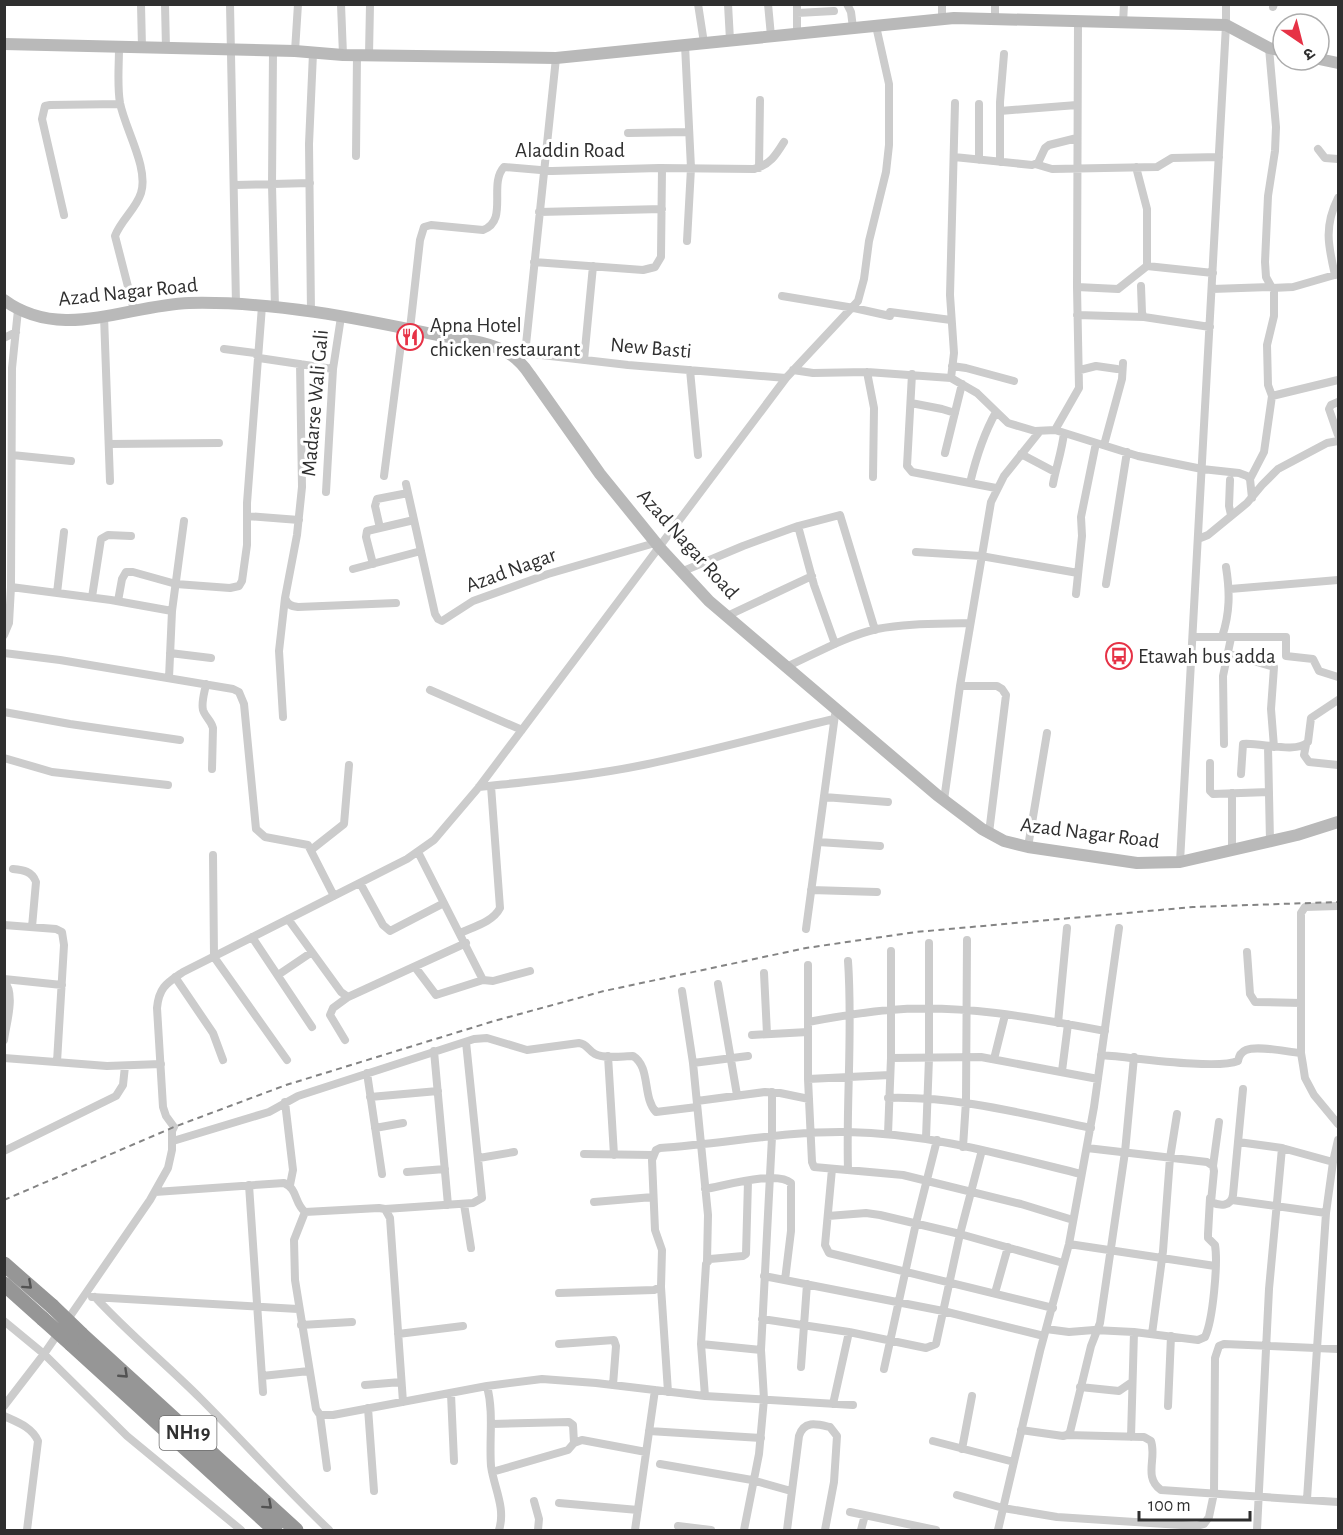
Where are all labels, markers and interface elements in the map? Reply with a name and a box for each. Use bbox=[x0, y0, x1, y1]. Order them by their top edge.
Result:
north arrow bbox=[1271, 12, 1331, 72]
text: उ bbox=[1300, 44, 1317, 63]
street label: Aladdin Road bbox=[515, 140, 625, 161]
street label: Azad Nagar Road bbox=[57, 274, 199, 310]
place label: Apna Hotel chicken restaurant bbox=[430, 315, 580, 360]
restaurant icon: Apna Hotel chicken restaurant bbox=[395, 322, 425, 352]
street label: Madarse Wali Gali bbox=[298, 329, 332, 477]
street label: New Basti bbox=[609, 334, 693, 362]
street label: Azad Nagar Road bbox=[633, 485, 743, 603]
street label: Azad Nagar bbox=[463, 544, 559, 596]
bus stop icon: Etawah bus adda bbox=[1104, 641, 1134, 671]
place label: Etawah bus adda bbox=[1138, 646, 1276, 667]
street label: Azad Nagar Road bbox=[1019, 814, 1161, 852]
one-way arrow bbox=[21, 1278, 32, 1289]
one-way arrow bbox=[117, 1367, 128, 1378]
road number: NH19 bbox=[160, 1416, 216, 1450]
scale bar bbox=[1139, 1484, 1250, 1522]
text: 100 m bbox=[1148, 1497, 1191, 1515]
one-way arrow bbox=[261, 1498, 272, 1509]

